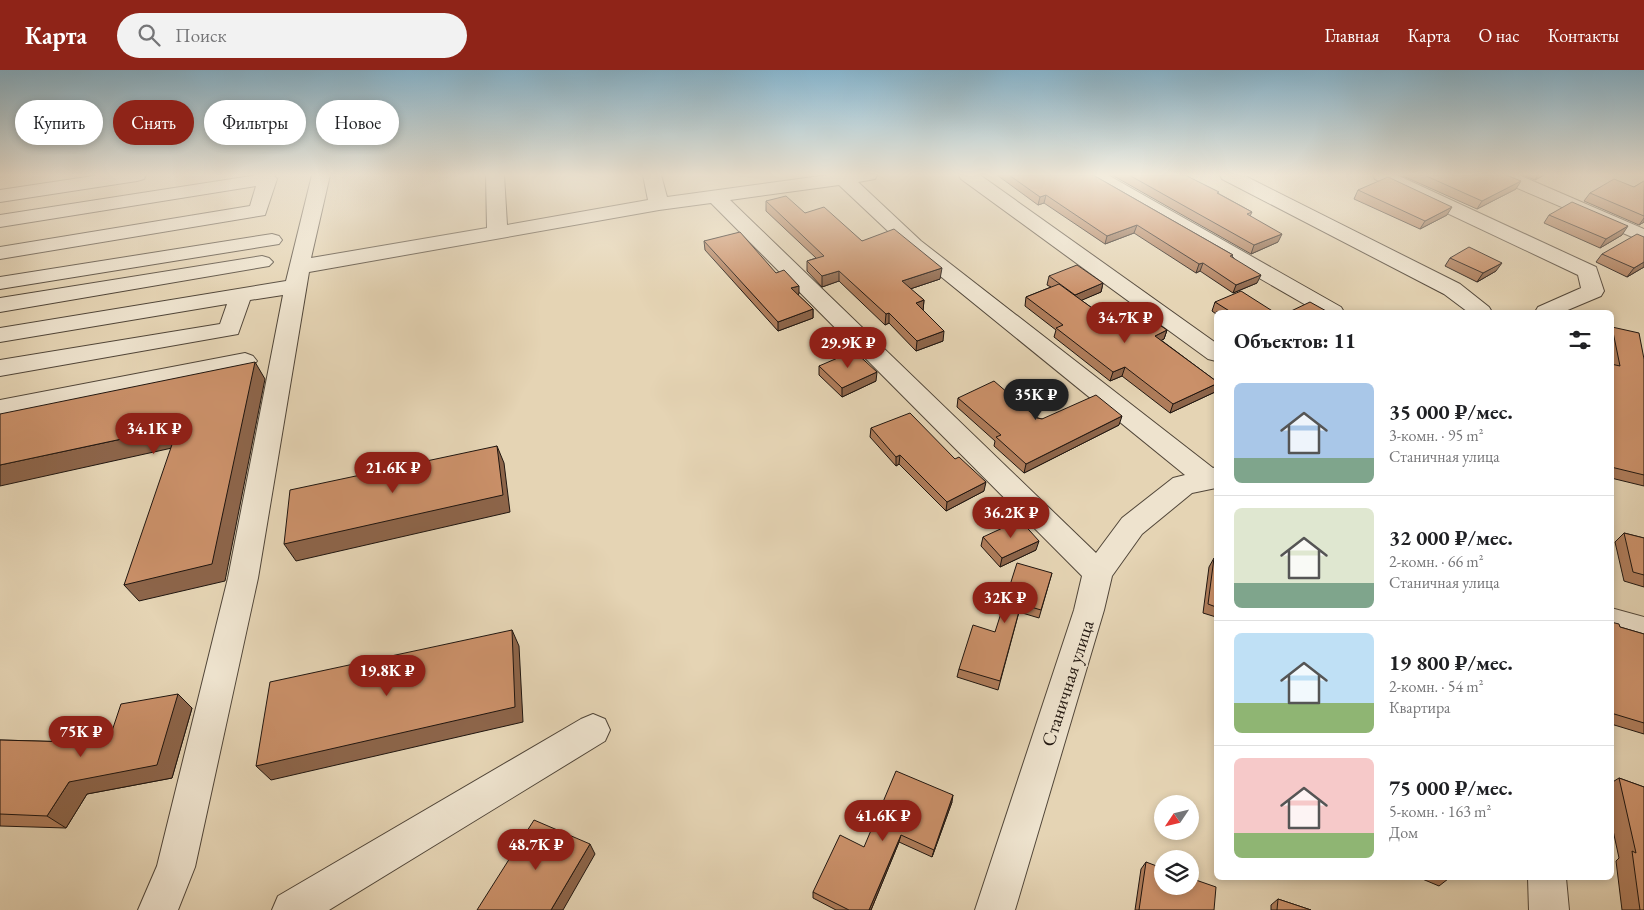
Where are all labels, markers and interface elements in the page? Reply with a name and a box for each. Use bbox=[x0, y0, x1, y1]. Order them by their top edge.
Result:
search box bbox=[117, 13, 467, 58]
text: Карта bbox=[25, 20, 87, 51]
icon: search bbox=[135, 21, 163, 49]
text: Поиск bbox=[175, 23, 227, 48]
text: Главная bbox=[1325, 24, 1379, 47]
text: Карта bbox=[1407, 24, 1450, 47]
text: О нас bbox=[1478, 24, 1520, 47]
text: Контакты bbox=[1548, 24, 1619, 47]
chip: Купить bbox=[15, 100, 103, 145]
chip: Снять bbox=[113, 100, 194, 145]
chip: Фильтры bbox=[204, 100, 306, 145]
chip: Новое bbox=[316, 100, 399, 145]
pin: 34.7K ₽ bbox=[1079, 302, 1171, 344]
text: 34.7K ₽ bbox=[1097, 307, 1153, 328]
pin: 29.9K ₽ bbox=[802, 326, 894, 369]
icon: filters bbox=[1566, 326, 1594, 354]
text: Объектов: 11 bbox=[1234, 327, 1356, 354]
text: 29.9K ₽ bbox=[820, 332, 876, 353]
pin: 35K ₽ bbox=[1001, 378, 1071, 421]
text: 35K ₽ bbox=[1015, 384, 1057, 405]
text: 35 000 ₽/мес. bbox=[1389, 398, 1513, 425]
icon: home bbox=[1274, 403, 1334, 463]
pin: 34.1K ₽ bbox=[108, 412, 200, 455]
text: 34.1K ₽ bbox=[126, 418, 182, 439]
text: 3-комн. · 95 m² bbox=[1389, 425, 1484, 446]
text: Станичная улица bbox=[1389, 446, 1500, 467]
pin: 21.6K ₽ bbox=[347, 452, 439, 494]
text: 21.6K ₽ bbox=[365, 457, 421, 478]
pin: 36.2K ₽ bbox=[965, 496, 1057, 539]
text: 36.2K ₽ bbox=[983, 502, 1039, 523]
text: 32 000 ₽/мес. bbox=[1389, 524, 1513, 551]
icon: home bbox=[1274, 528, 1334, 588]
text: 2-комн. · 66 m² bbox=[1389, 551, 1484, 572]
text: Станичная улица bbox=[1389, 572, 1500, 593]
pin: 32K ₽ bbox=[970, 582, 1040, 624]
text: 32K ₽ bbox=[984, 587, 1026, 608]
street label: Станичная улица bbox=[1035, 616, 1100, 750]
text: 19 800 ₽/мес. bbox=[1389, 649, 1513, 676]
icon: home bbox=[1274, 653, 1334, 713]
pin: 19.8K ₽ bbox=[341, 654, 433, 697]
text: 19.8K ₽ bbox=[359, 660, 415, 681]
text: 2-комн. · 54 m² bbox=[1389, 676, 1484, 697]
text: Квартира bbox=[1389, 697, 1450, 718]
pin: 75K ₽ bbox=[46, 716, 116, 758]
text: 75K ₽ bbox=[60, 721, 102, 742]
text: 75 000 ₽/мес. bbox=[1389, 774, 1513, 801]
icon: home bbox=[1274, 778, 1334, 838]
north arrow bbox=[1154, 795, 1199, 840]
map controls bbox=[1154, 795, 1199, 895]
pin: 41.6K ₽ bbox=[837, 800, 929, 842]
text: 5-комн. · 163 m² bbox=[1389, 801, 1491, 822]
text: 41.6K ₽ bbox=[855, 805, 911, 826]
text: Дом bbox=[1389, 822, 1418, 843]
pin: 48.7K ₽ bbox=[490, 828, 582, 871]
text: 48.7K ₽ bbox=[508, 834, 564, 855]
button: layers bbox=[1154, 850, 1199, 895]

